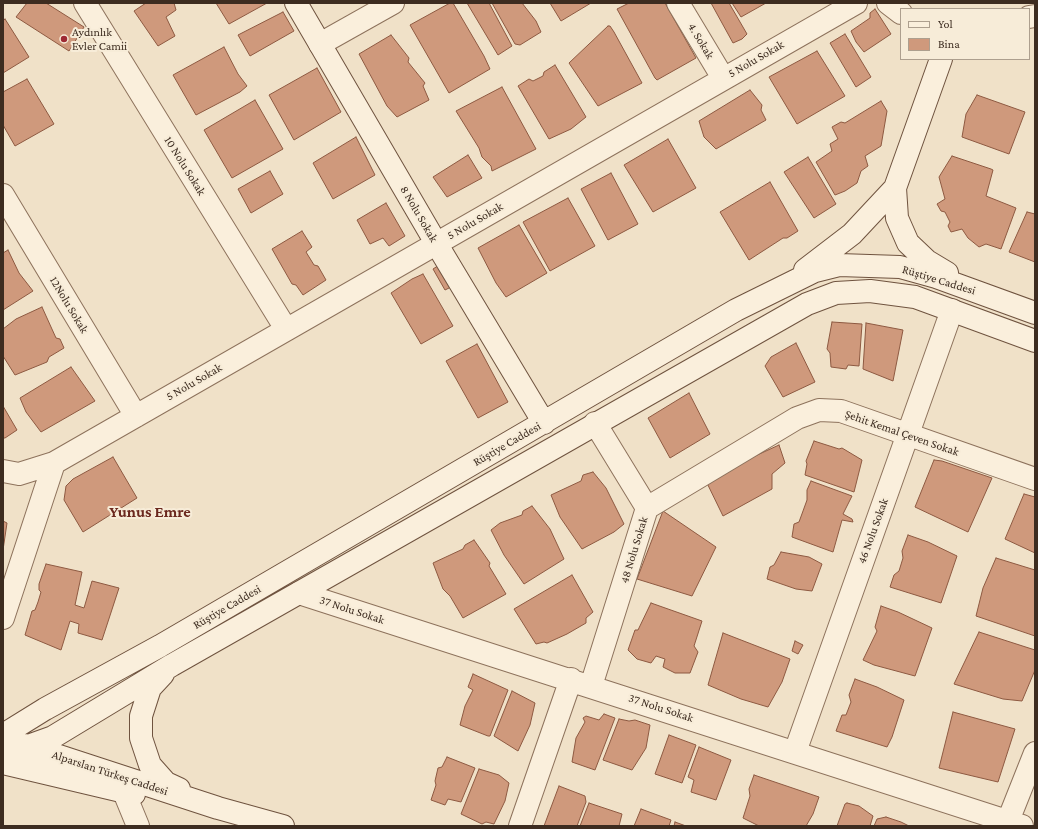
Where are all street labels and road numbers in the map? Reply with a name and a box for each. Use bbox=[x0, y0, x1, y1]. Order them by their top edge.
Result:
street label: 4. Sokak bbox=[685, 20, 717, 62]
street label: 5 Nolu Sokak bbox=[726, 37, 786, 81]
street label: 10 Nolu Sokak bbox=[161, 134, 209, 198]
street label: 8 Nolu Sokak bbox=[397, 183, 441, 245]
street label: 5 Nolu Sokak bbox=[445, 199, 505, 243]
street label: Rüştiye Caddesi bbox=[901, 262, 977, 298]
street label: 12Nolu Sokak bbox=[46, 274, 92, 336]
street label: 5 Nolu Sokak bbox=[164, 360, 224, 404]
street label: Şehit Kemal Çeven Sokak bbox=[843, 407, 961, 459]
street label: Rüştiye Caddesi bbox=[471, 419, 543, 469]
street label: 46 Nolu Sokak bbox=[855, 496, 891, 566]
street label: 48 Nolu Sokak bbox=[617, 515, 651, 585]
street label: Rüştiye Caddesi bbox=[191, 582, 263, 632]
street label: 37 Nolu Sokak bbox=[318, 593, 386, 627]
street label: 37 Nolu Sokak bbox=[627, 691, 695, 725]
street label: Alparslan Türkeş Caddesi bbox=[50, 747, 170, 799]

